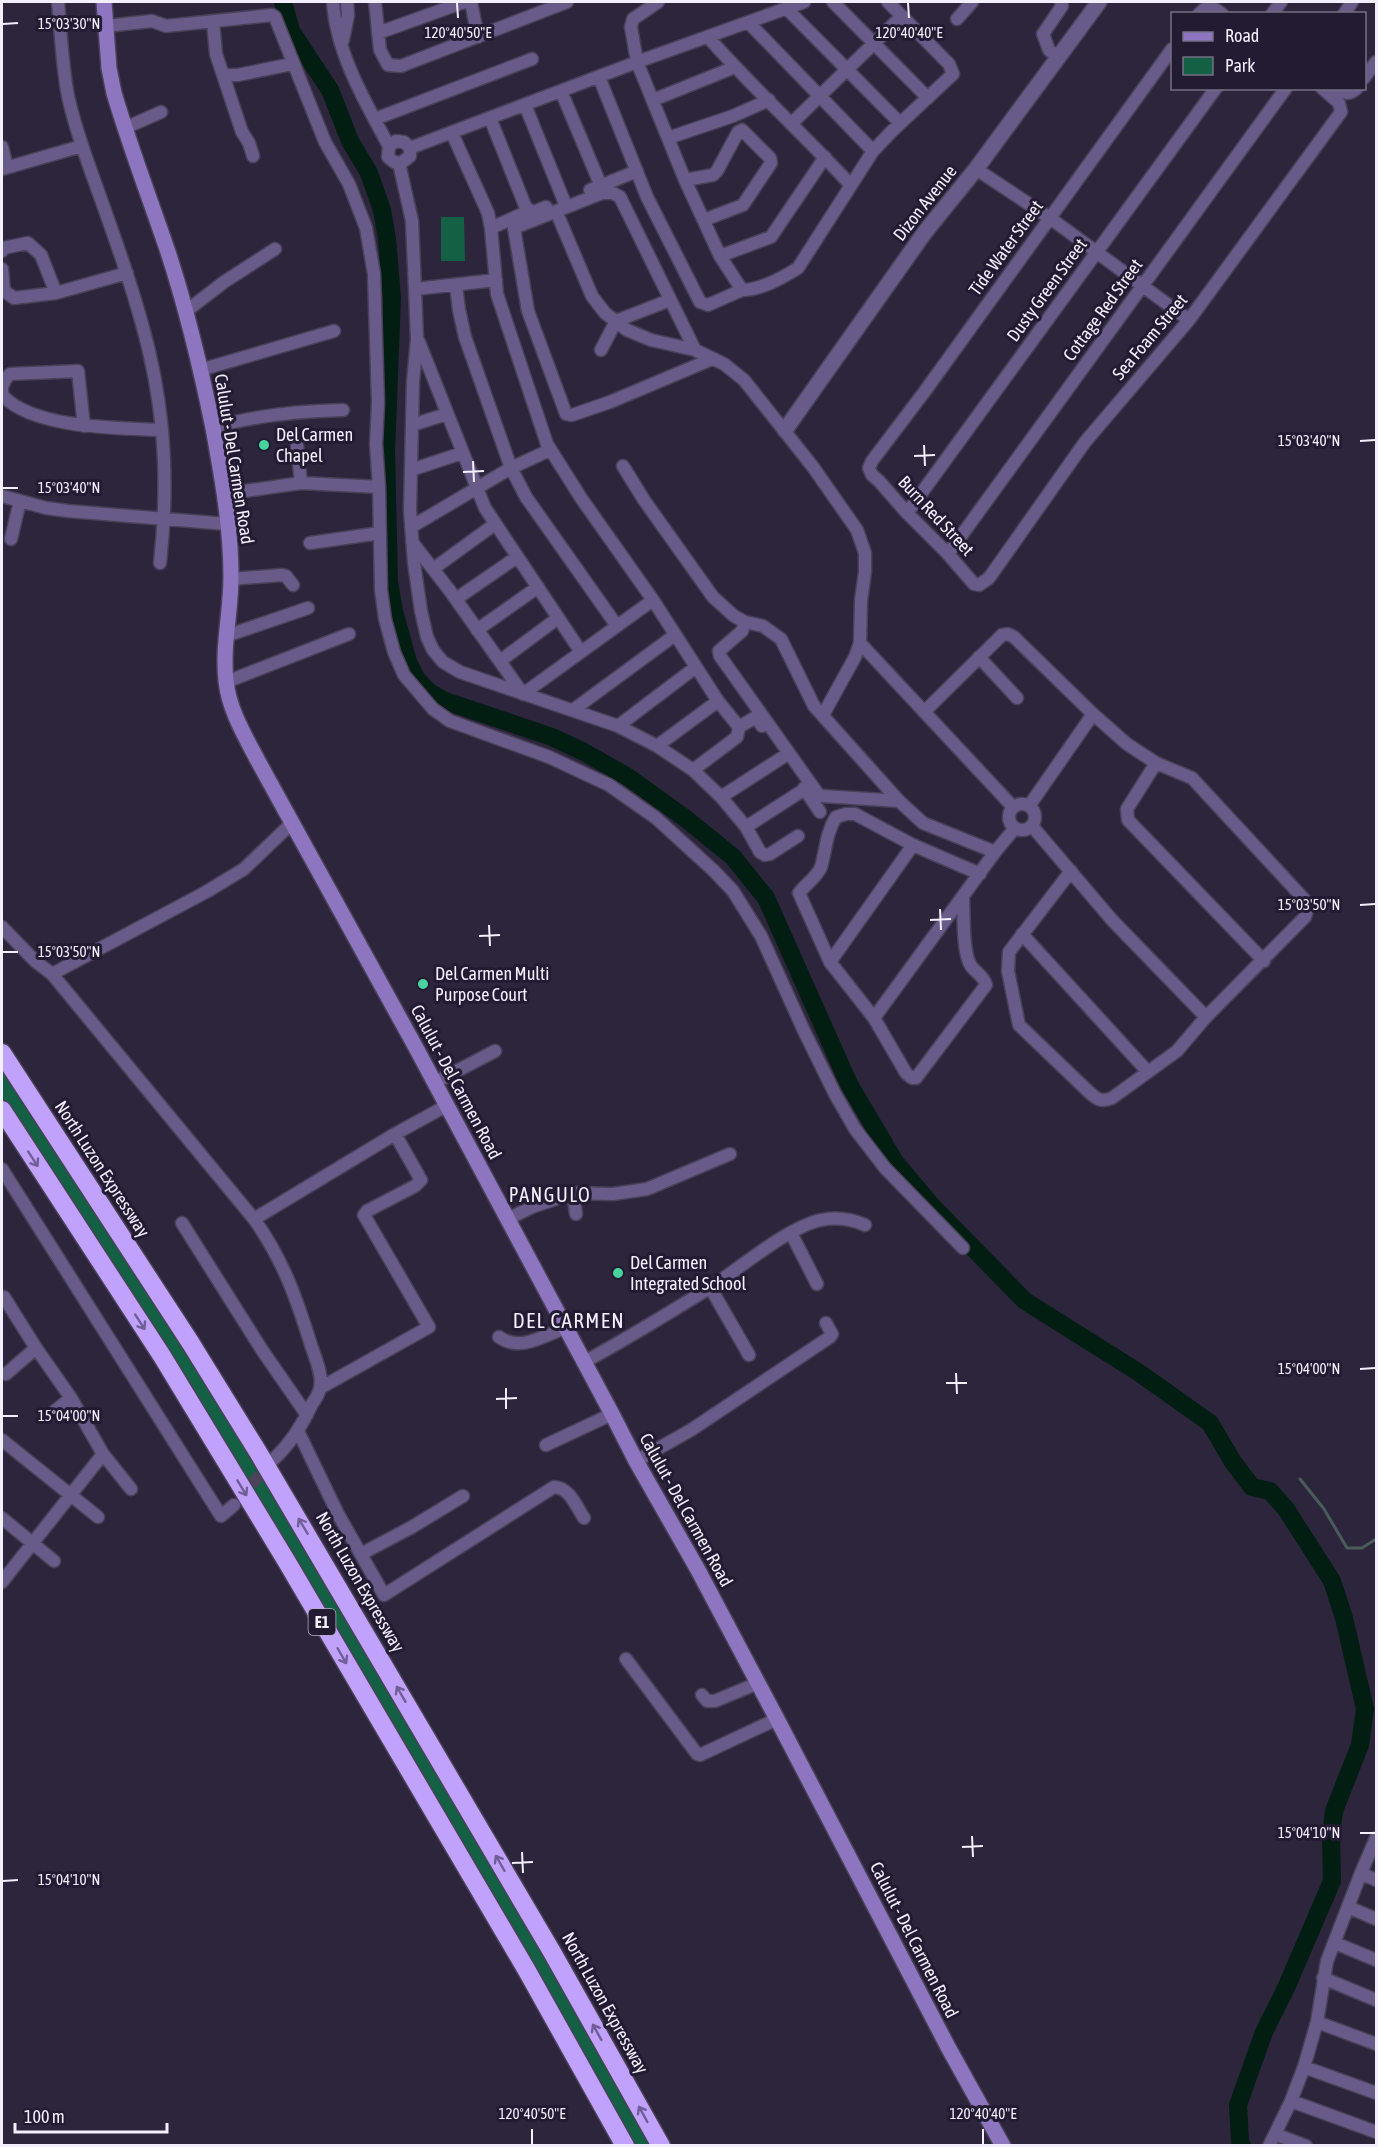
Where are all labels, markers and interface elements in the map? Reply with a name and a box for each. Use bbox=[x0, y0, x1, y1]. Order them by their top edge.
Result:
legend bbox=[1171, 12, 1366, 90]
text: 15°03'30"N bbox=[38, 15, 100, 32]
text: 120°40'50"E bbox=[424, 24, 492, 41]
text: 120°40'40"E bbox=[875, 24, 943, 41]
text: Road bbox=[1225, 25, 1259, 46]
text: Park bbox=[1225, 55, 1255, 76]
street label: Dizon Avenue bbox=[889, 161, 961, 245]
street label: Tide Water Street bbox=[964, 196, 1047, 299]
street label: Dusty Green Street bbox=[1002, 234, 1091, 345]
street label: Cottage Red Street bbox=[1059, 255, 1147, 365]
street label: Sea Foam Street bbox=[1108, 290, 1191, 384]
street label: Calulut - Del Carmen Road bbox=[211, 372, 258, 545]
place label: Del Carmen Chapel bbox=[276, 424, 353, 466]
text: 15°03'40"N bbox=[1278, 432, 1340, 449]
marker: Del Carmen Chapel bbox=[257, 438, 271, 452]
street label: Burn Red Street bbox=[894, 471, 979, 560]
text: 15°03'40"N bbox=[38, 479, 100, 496]
text: 15°03'50"N bbox=[1278, 896, 1340, 913]
text: 15°03'50"N bbox=[38, 943, 100, 960]
place label: Del Carmen Multi Purpose Court bbox=[435, 963, 549, 1005]
marker: Del Carmen Multi Purpose Court bbox=[416, 977, 430, 991]
street label: Calulut - Del Carmen Road bbox=[407, 1001, 506, 1163]
street label: North Luzon Expressway bbox=[51, 1097, 154, 1241]
one-way arrow bbox=[28, 1150, 40, 1167]
district label: PANGULO bbox=[509, 1183, 591, 1206]
place label: Del Carmen Integrated School bbox=[630, 1252, 747, 1294]
marker: Del Carmen Integrated School bbox=[611, 1266, 625, 1280]
district label: DEL CARMEN bbox=[513, 1308, 625, 1332]
one-way arrow bbox=[133, 1314, 146, 1331]
text: 15°04'00"N bbox=[1278, 1360, 1340, 1377]
text: 15°04'00"N bbox=[38, 1407, 100, 1424]
street label: Calulut - Del Carmen Road bbox=[636, 1429, 737, 1590]
one-way arrow bbox=[237, 1479, 249, 1496]
street label: North Luzon Expressway bbox=[312, 1508, 409, 1656]
one-way arrow bbox=[296, 1518, 308, 1535]
road number: E1 bbox=[308, 1609, 336, 1635]
one-way arrow bbox=[336, 1647, 348, 1664]
one-way arrow bbox=[395, 1686, 407, 1703]
text: 15°04'10"N bbox=[1278, 1824, 1340, 1841]
one-way arrow bbox=[493, 1855, 505, 1872]
street label: Calulut - Del Carmen Road bbox=[866, 1858, 963, 2021]
text: 15°04'10"N bbox=[38, 1871, 100, 1888]
street label: North Luzon Expressway bbox=[558, 1928, 653, 2077]
one-way arrow bbox=[591, 2024, 603, 2041]
scale bar bbox=[15, 2096, 166, 2134]
text: 120°40'50"E bbox=[498, 2105, 566, 2122]
text: 120°40'40"E bbox=[949, 2105, 1017, 2122]
text: 100 m bbox=[24, 2106, 65, 2127]
one-way arrow bbox=[637, 2106, 649, 2123]

